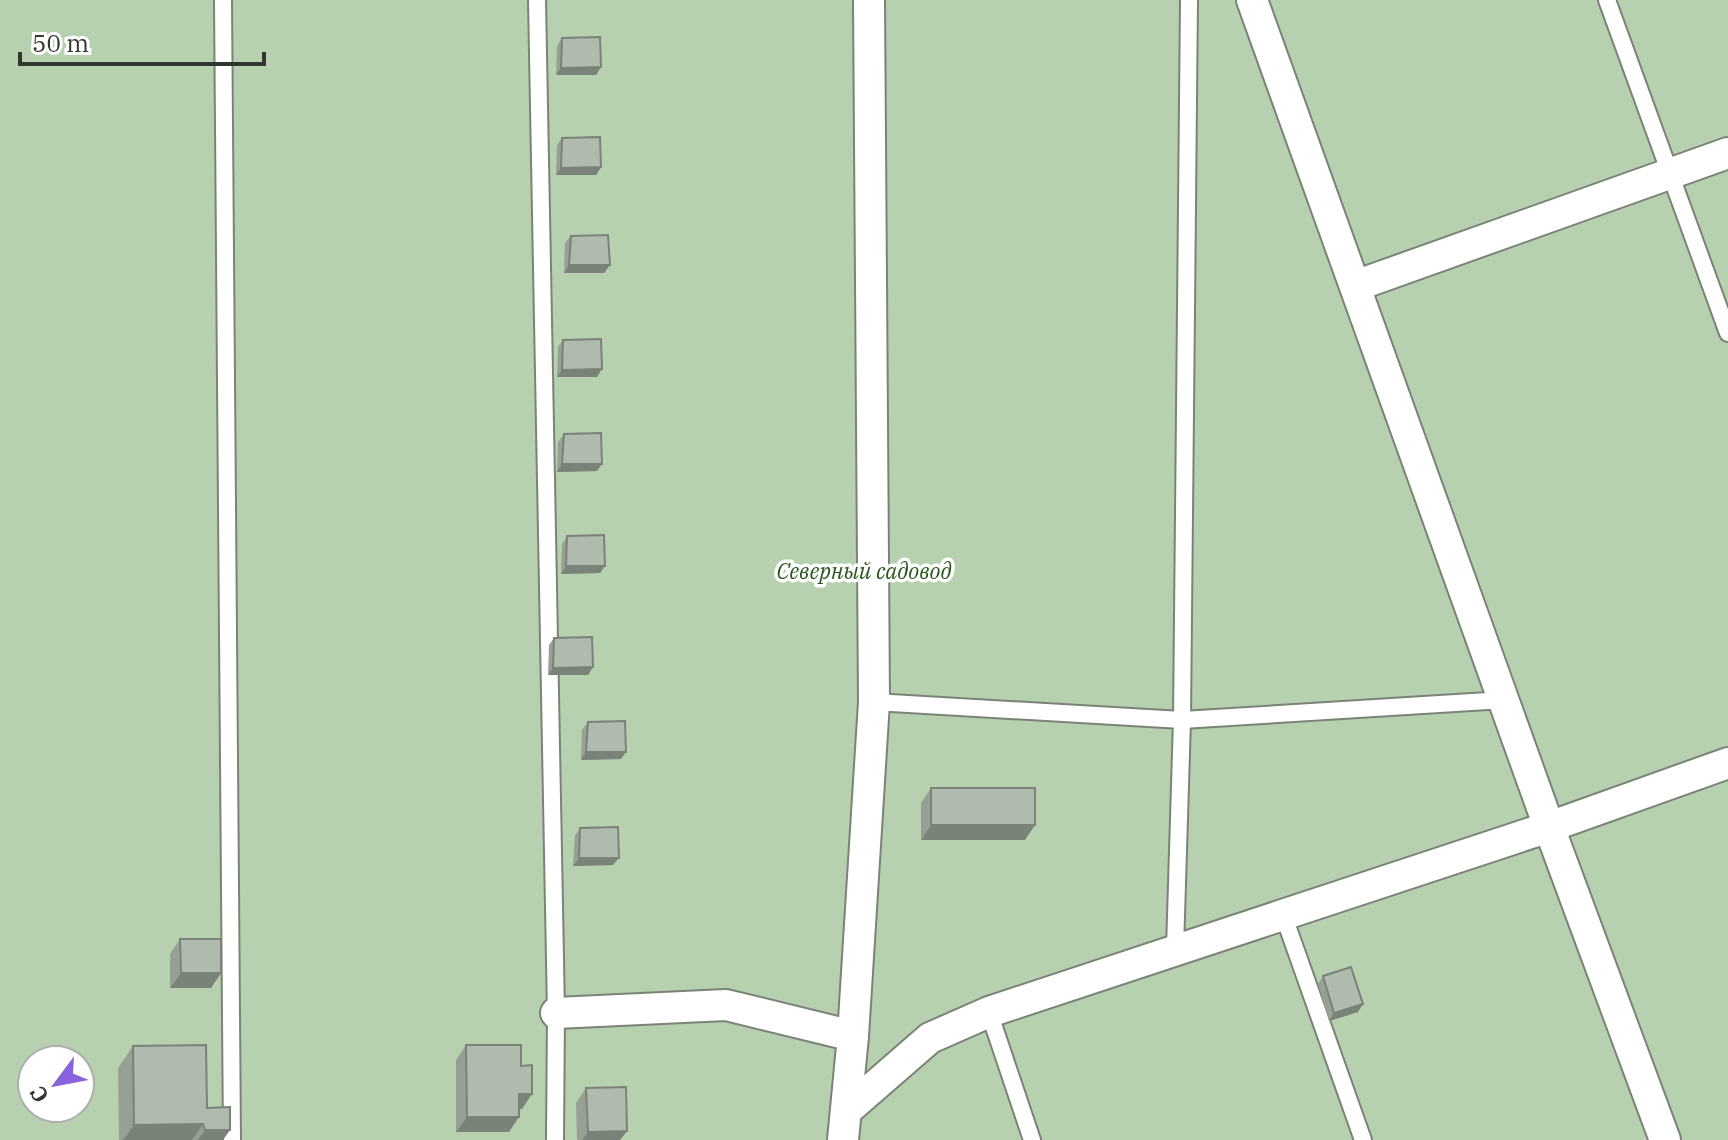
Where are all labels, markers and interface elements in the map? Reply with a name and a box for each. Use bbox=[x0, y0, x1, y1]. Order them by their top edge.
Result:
scale bar bbox=[20, 16, 264, 66]
text: 50 m bbox=[32, 27, 89, 59]
park label: Северный садовод bbox=[777, 556, 951, 585]
north arrow bbox=[16, 1044, 96, 1124]
text: С bbox=[22, 1081, 55, 1109]

